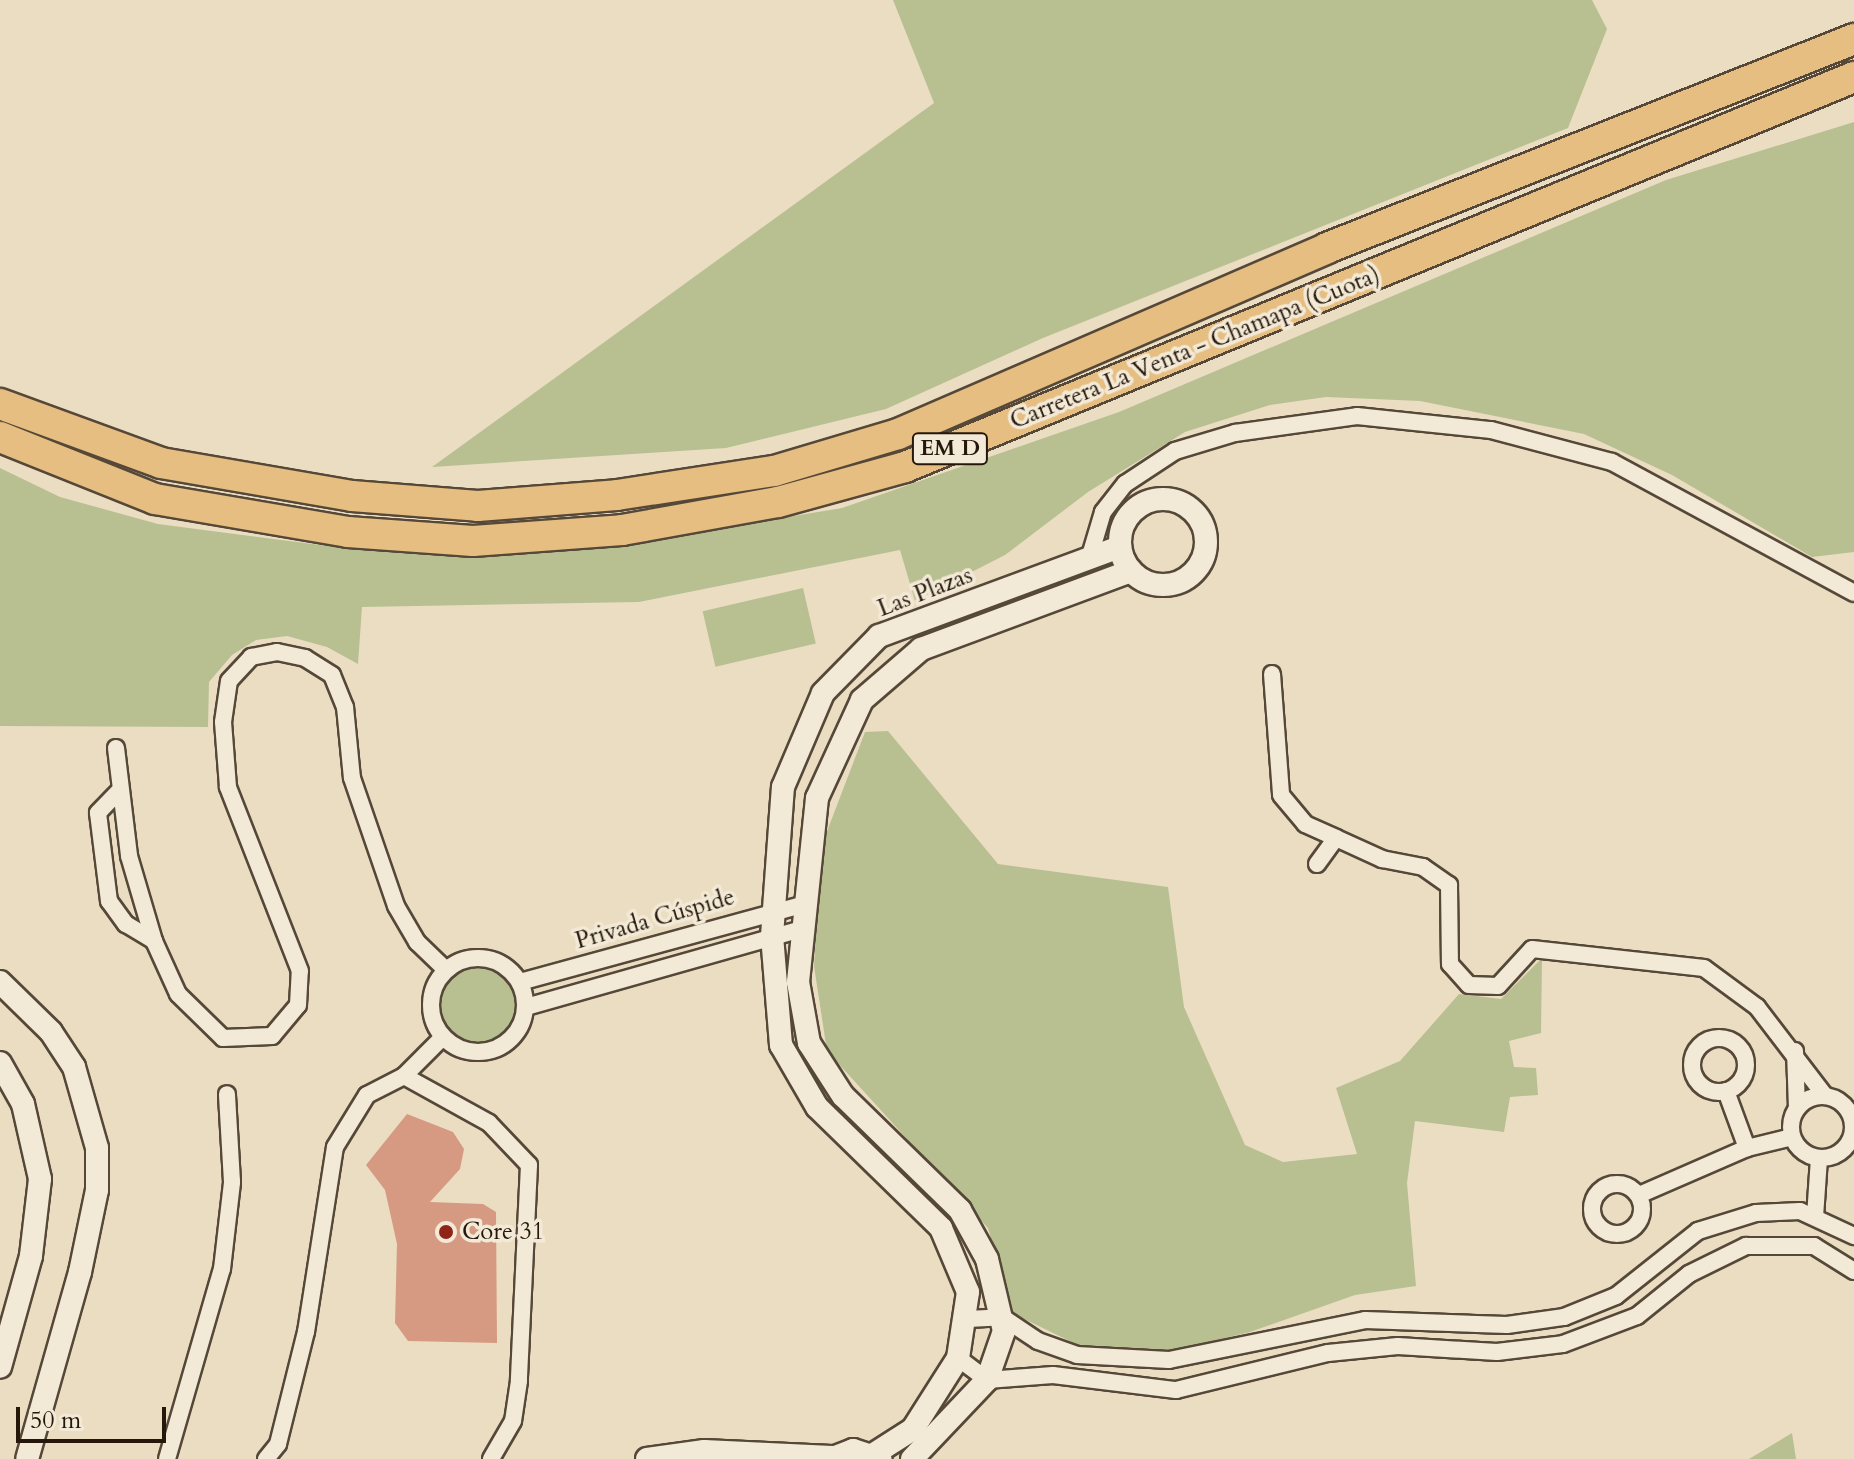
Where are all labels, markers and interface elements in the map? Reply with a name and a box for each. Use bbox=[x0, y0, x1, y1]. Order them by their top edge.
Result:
street label: Carretera La Venta - Chamapa (Cuota) bbox=[1006, 260, 1384, 436]
road number: EM D bbox=[910, 431, 990, 467]
street label: Las Plazas bbox=[874, 561, 976, 623]
street label: Privada Cúspide bbox=[572, 882, 738, 956]
place label: Core 31 bbox=[462, 1218, 544, 1246]
marker: Core 31 bbox=[437, 1223, 455, 1241]
scale bar bbox=[20, 1391, 170, 1441]
text: 50 m bbox=[30, 1404, 81, 1437]

